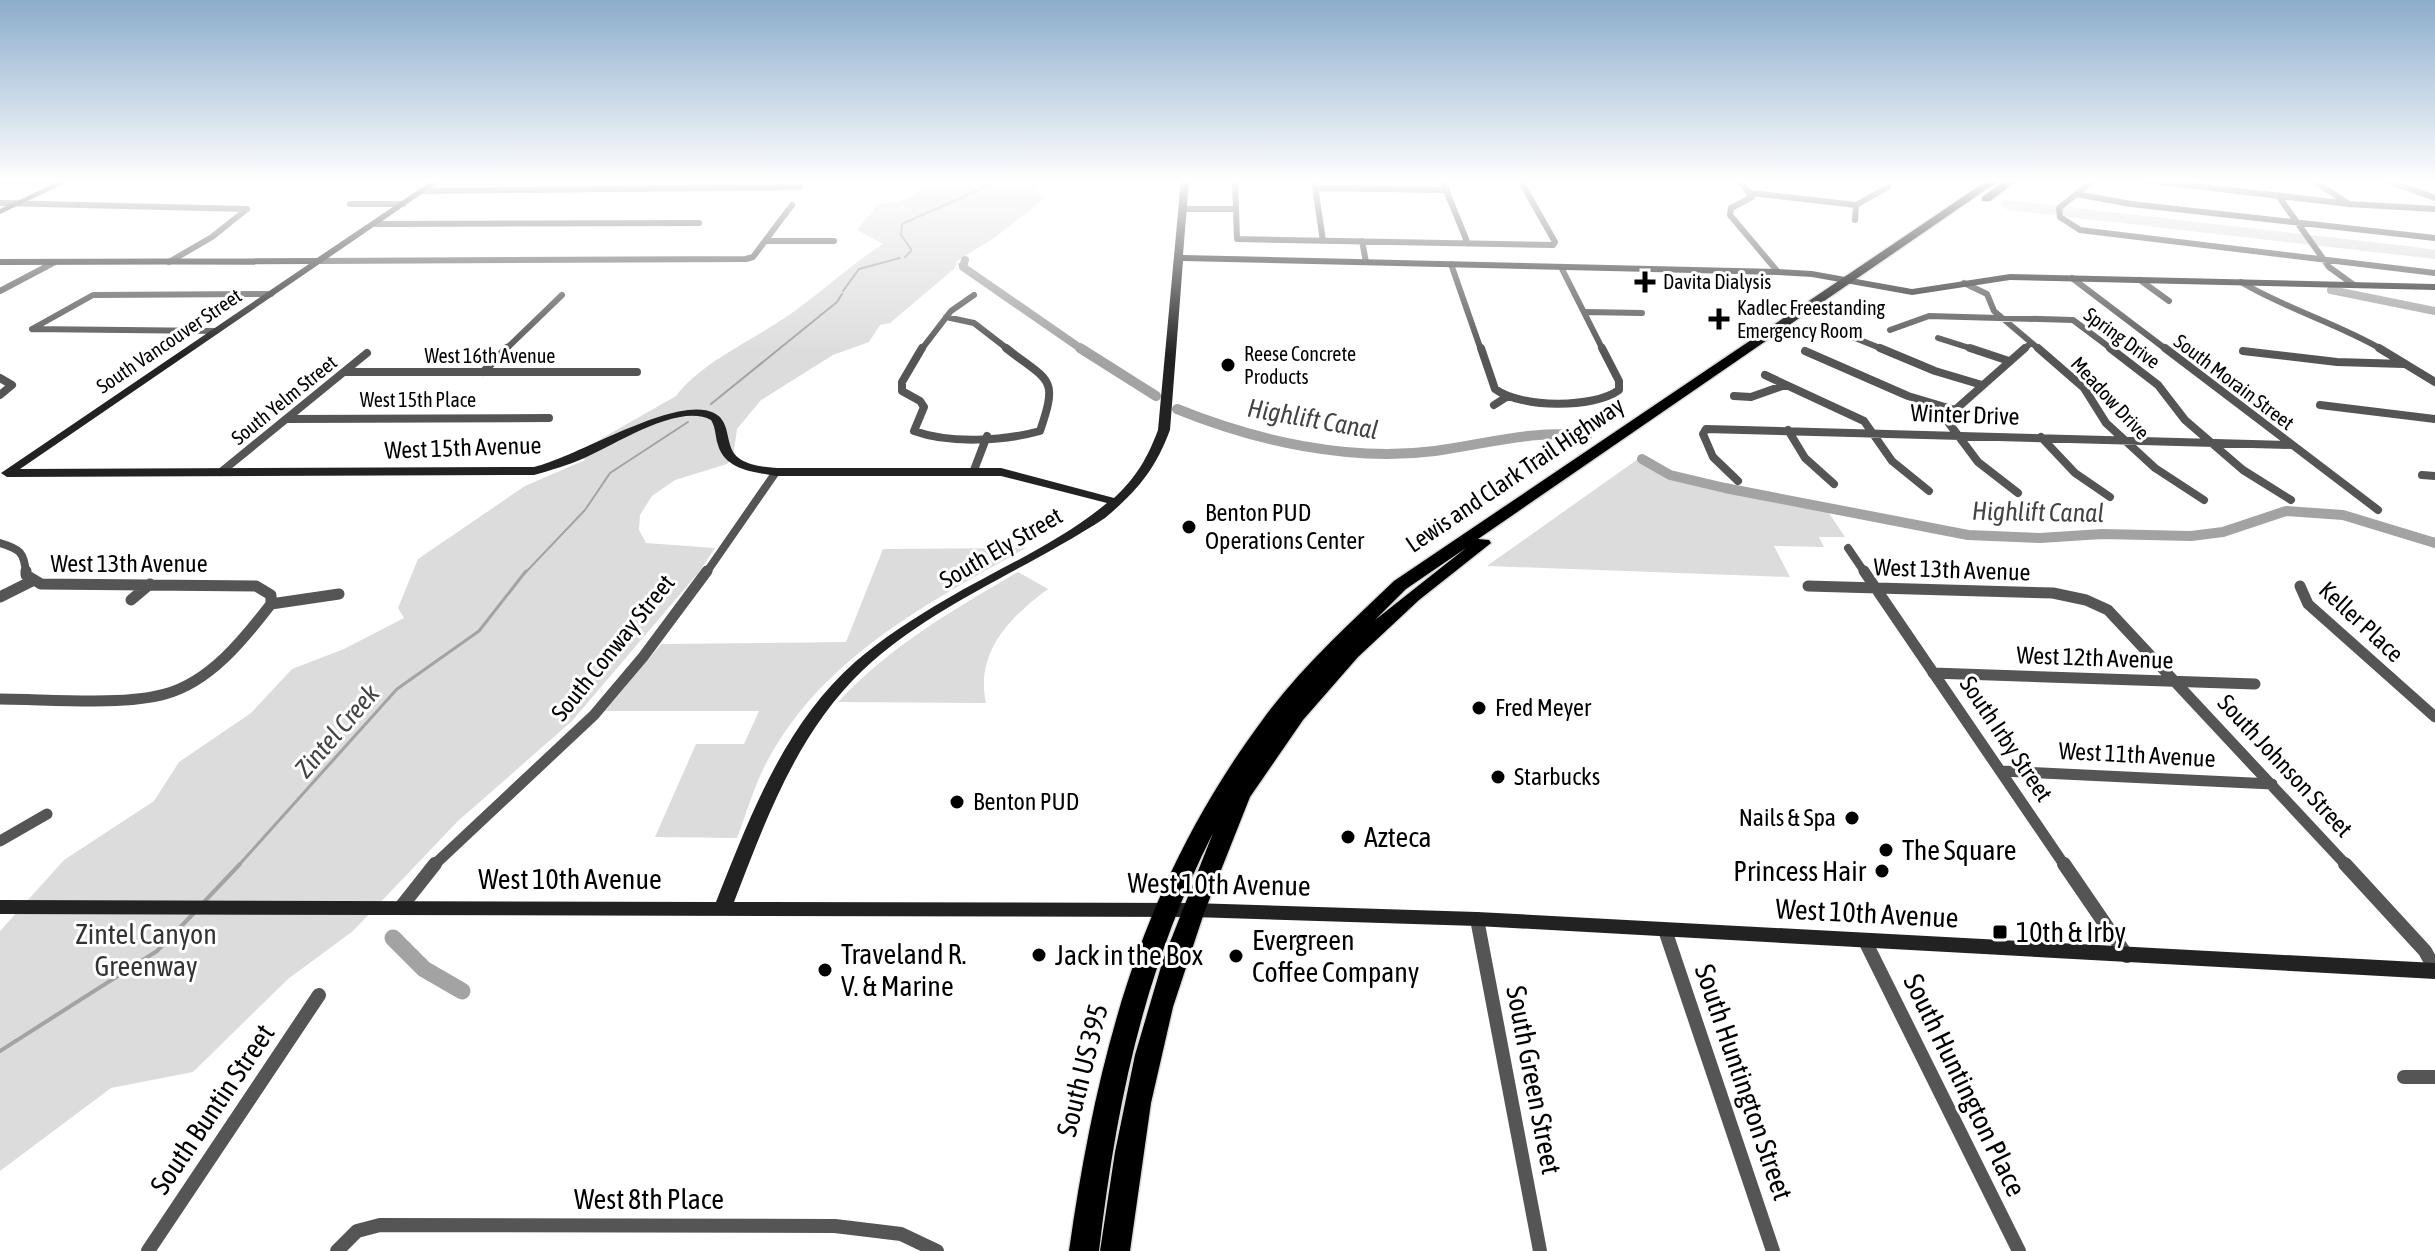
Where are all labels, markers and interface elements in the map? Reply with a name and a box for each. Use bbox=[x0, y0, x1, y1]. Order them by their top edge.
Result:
place label: Davita Dialysis bbox=[1663, 270, 1771, 293]
marker: Davita Dialysis bbox=[1634, 271, 1656, 293]
street label: South Vancouver Street bbox=[92, 283, 246, 398]
place label: Kadlec Freestanding Emergency Room bbox=[1737, 296, 1886, 342]
street label: Spring Drive bbox=[2080, 302, 2165, 373]
marker: Kadlec Freestanding Emergency Room bbox=[1708, 308, 1730, 330]
street label: South Morain Street bbox=[2170, 329, 2299, 434]
place label: Reese Concrete Products bbox=[1244, 342, 1356, 388]
street label: West 16th Avenue bbox=[425, 344, 555, 367]
street label: South Yelm Street bbox=[226, 350, 341, 449]
street label: Meadow Drive bbox=[2067, 352, 2154, 444]
marker: Reese Concrete Products bbox=[1219, 356, 1237, 374]
street label: West 15th Place bbox=[360, 388, 476, 411]
street label: Lewis and Clark Trail Highway bbox=[1401, 392, 1629, 558]
water label: Highlift Canal bbox=[1245, 393, 1381, 445]
street label: Winter Drive bbox=[1910, 399, 2020, 430]
street label: West 15th Avenue bbox=[384, 431, 542, 464]
water label: Highlift Canal bbox=[1972, 496, 2104, 528]
place label: Benton PUD Operations Center bbox=[1205, 499, 1365, 554]
street label: South Ely Street bbox=[935, 502, 1067, 594]
marker: Benton PUD Operations Center bbox=[1180, 518, 1198, 536]
street label: West 13th Avenue bbox=[50, 550, 208, 577]
street label: West 13th Avenue bbox=[1873, 553, 2031, 586]
street label: South Conway Street bbox=[546, 569, 680, 726]
street label: Keller Place bbox=[2314, 576, 2409, 667]
street label: West 12th Avenue bbox=[2016, 641, 2174, 674]
street label: South Irby Street bbox=[1955, 671, 2058, 806]
water label: Zintel Creek bbox=[289, 678, 386, 783]
street label: South Johnson Street bbox=[2213, 689, 2358, 842]
place label: Fred Meyer bbox=[1495, 694, 1592, 721]
marker: Fred Meyer bbox=[1470, 699, 1488, 717]
street label: West 11th Avenue bbox=[2058, 737, 2216, 772]
place label: Starbucks bbox=[1514, 763, 1600, 790]
marker: Starbucks bbox=[1489, 768, 1507, 786]
place label: Benton PUD bbox=[973, 788, 1079, 815]
marker: Benton PUD bbox=[948, 793, 966, 811]
place label: Nails & Spa bbox=[1739, 804, 1836, 831]
marker: Nails & Spa bbox=[1843, 809, 1861, 827]
place label: Azteca bbox=[1364, 821, 1432, 853]
marker: Azteca bbox=[1339, 828, 1357, 846]
place label: The Square bbox=[1902, 834, 2016, 866]
marker: The Square bbox=[1877, 841, 1895, 859]
place label: Princess Hair bbox=[1733, 855, 1867, 887]
marker: Princess Hair bbox=[1873, 862, 1891, 880]
street label: West 10th Avenue bbox=[478, 863, 662, 895]
street label: West 10th Avenue bbox=[1127, 866, 1311, 902]
street label: West 10th Avenue bbox=[1775, 892, 1959, 934]
place label: 10th & Irby bbox=[2016, 916, 2126, 948]
park label: Zintel Canyon Greenway bbox=[75, 918, 217, 982]
marker: 10th & Irby bbox=[1991, 923, 2009, 941]
place label: Evergreen Coffee Company bbox=[1252, 924, 1419, 988]
place label: Traveland R. V. & Marine bbox=[841, 938, 966, 1002]
place label: Jack in the Box bbox=[1055, 939, 1203, 971]
marker: Jack in the Box bbox=[1030, 946, 1048, 964]
marker: Evergreen Coffee Company bbox=[1227, 947, 1245, 965]
street label: South Huntington Street bbox=[1689, 960, 1799, 1204]
marker: Traveland R. V. & Marine bbox=[816, 961, 834, 979]
street label: South Huntington Place bbox=[1897, 969, 2033, 1201]
street label: South Green Street bbox=[1500, 983, 1568, 1177]
street label: South US 395 bbox=[1050, 1000, 1114, 1140]
street label: South Buntin Street bbox=[143, 1018, 281, 1200]
street label: West 8th Place bbox=[574, 1183, 724, 1215]

